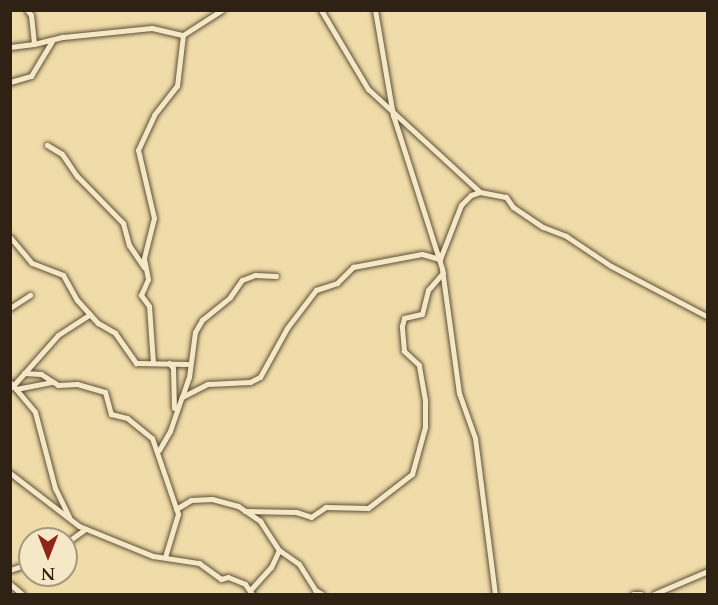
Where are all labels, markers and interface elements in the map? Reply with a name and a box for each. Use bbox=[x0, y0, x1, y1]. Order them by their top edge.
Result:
north arrow bbox=[18, 527, 78, 587]
text: N bbox=[41, 562, 55, 584]

